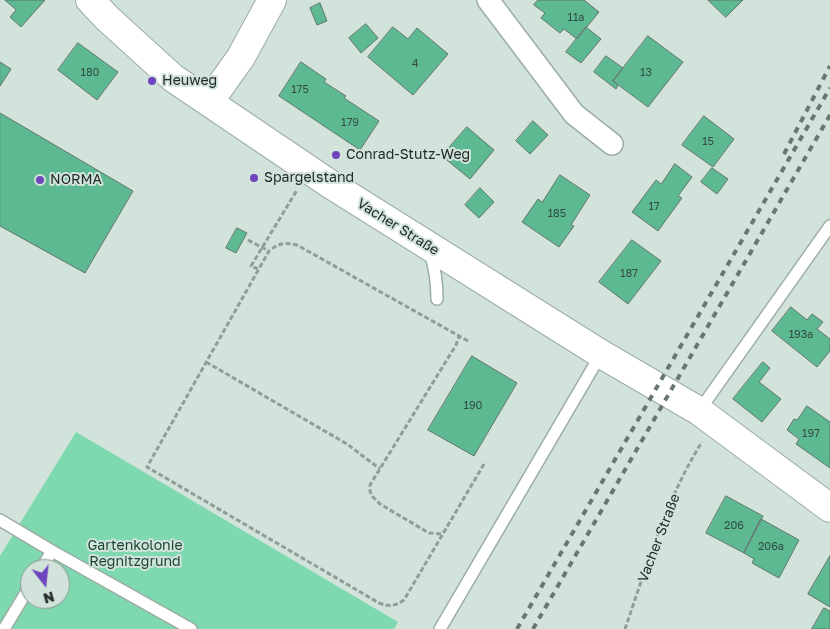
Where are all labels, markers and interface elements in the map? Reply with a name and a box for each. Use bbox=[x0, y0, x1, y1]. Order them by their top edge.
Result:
house number: 11a bbox=[568, 11, 584, 25]
house number: 4 bbox=[412, 57, 418, 71]
house number: 180 bbox=[81, 66, 99, 80]
house number: 13 bbox=[640, 66, 652, 80]
place label: Heuweg bbox=[162, 73, 217, 89]
marker: Heuweg bbox=[146, 75, 158, 87]
house number: 175 bbox=[291, 83, 309, 97]
house number: 179 bbox=[341, 116, 359, 130]
house number: 15 bbox=[702, 135, 714, 149]
place label: Conrad-Stutz-Weg bbox=[346, 147, 470, 163]
marker: Conrad-Stutz-Weg bbox=[330, 149, 342, 161]
place label: Spargelstand bbox=[264, 170, 354, 186]
place label: NORMA bbox=[50, 172, 102, 188]
marker: Spargelstand bbox=[248, 172, 260, 184]
marker: NORMA bbox=[34, 174, 46, 186]
street label: Vacher Straße bbox=[354, 195, 442, 259]
house number: 17 bbox=[648, 200, 660, 214]
house number: 185 bbox=[548, 207, 566, 221]
house number: 187 bbox=[620, 267, 638, 281]
house number: 193a bbox=[789, 328, 813, 342]
house number: 190 bbox=[464, 399, 482, 413]
house number: 197 bbox=[802, 427, 820, 441]
street label: Vacher Straße bbox=[634, 491, 684, 585]
house number: 206 bbox=[724, 519, 744, 533]
park label: Gartenkolonie Regnitzgrund bbox=[87, 538, 183, 570]
house number: 206a bbox=[758, 540, 784, 554]
north arrow bbox=[20, 559, 70, 609]
text: N bbox=[42, 588, 56, 608]

